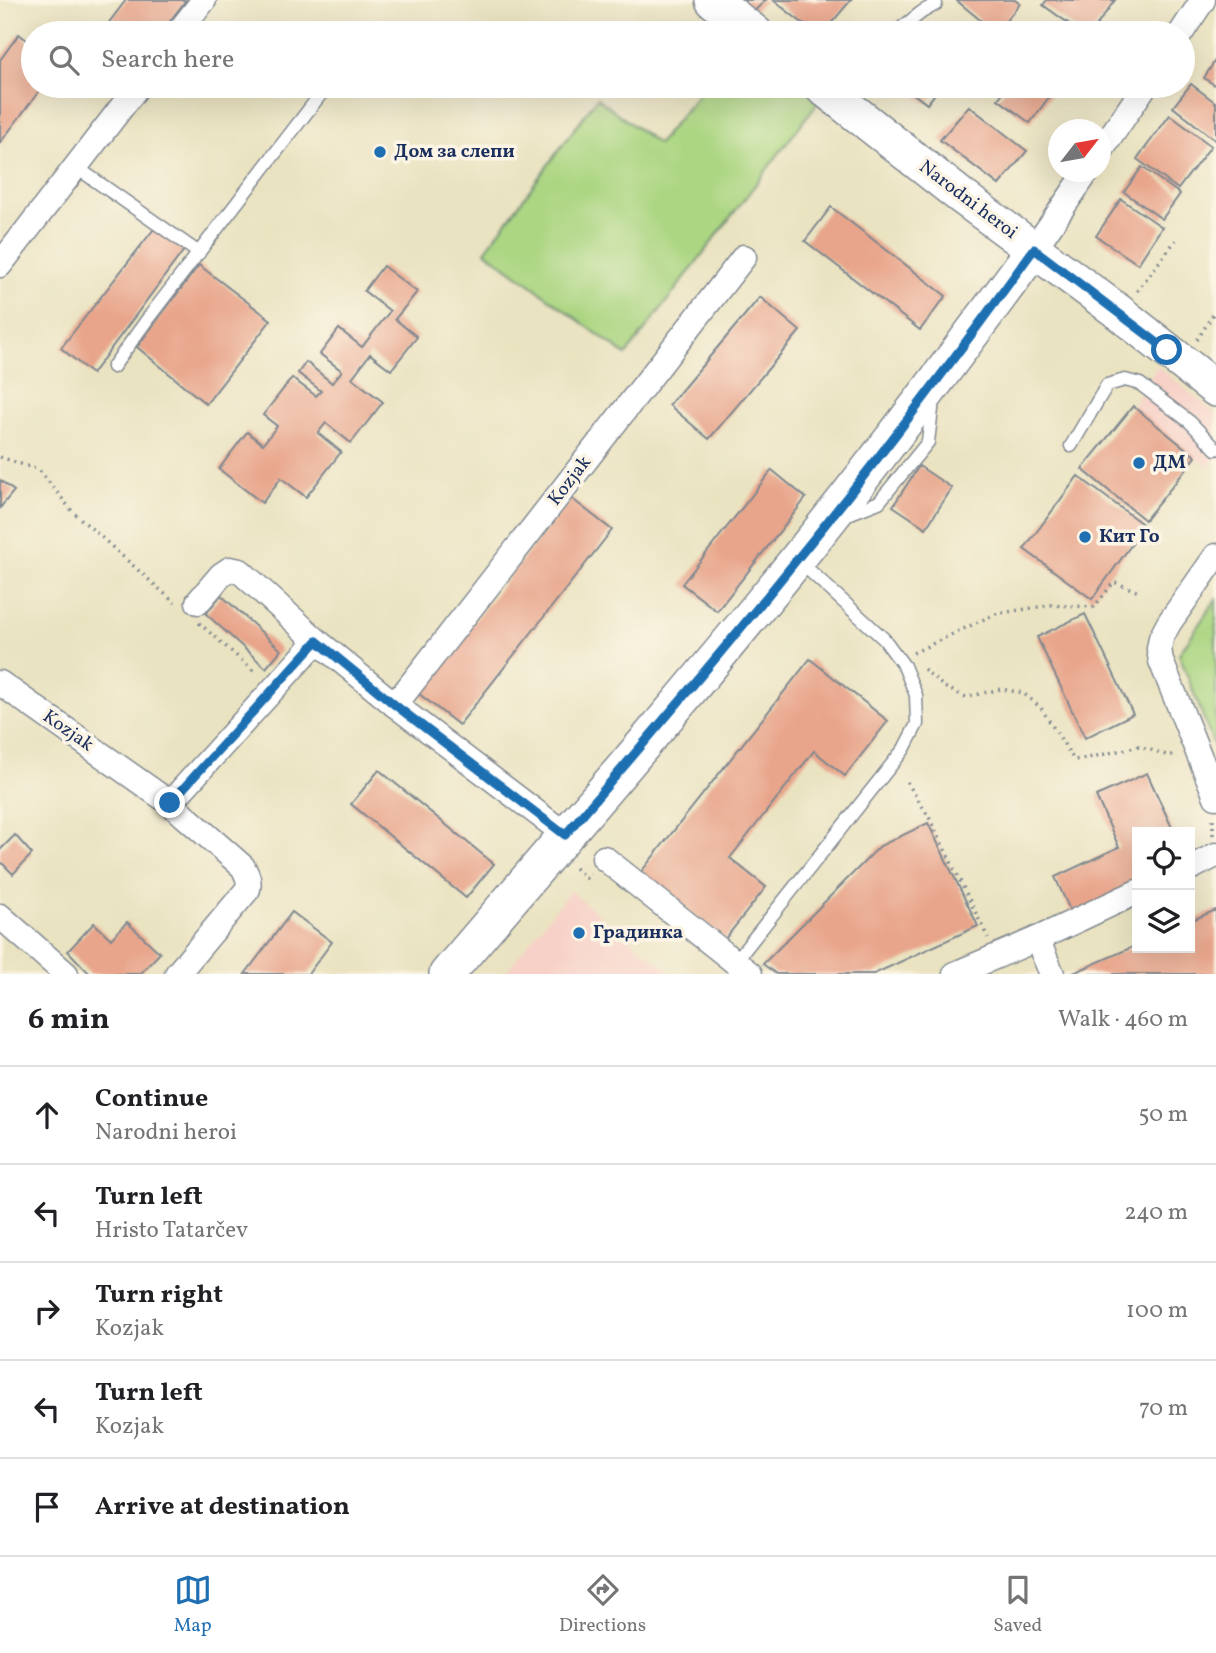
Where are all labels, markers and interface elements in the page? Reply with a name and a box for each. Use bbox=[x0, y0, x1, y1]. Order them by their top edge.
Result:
search box bbox=[21, 21, 1195, 98]
icon: search bbox=[45, 41, 83, 79]
text: Search here bbox=[101, 42, 234, 78]
north arrow bbox=[1048, 119, 1111, 182]
place label: Дом за слепи bbox=[394, 139, 515, 165]
marker: Дом за слепи bbox=[372, 144, 388, 160]
street label: Narodni heroi bbox=[913, 154, 1023, 246]
route start bbox=[1151, 334, 1182, 365]
place label: ДМ bbox=[1153, 450, 1186, 476]
street label: Kozjak bbox=[542, 451, 598, 511]
marker: ДМ bbox=[1131, 455, 1147, 471]
place label: Кит Го bbox=[1099, 524, 1160, 550]
marker: Кит Го bbox=[1077, 529, 1093, 545]
street label: Kozjak bbox=[37, 704, 99, 758]
route end bbox=[154, 787, 185, 818]
map controls bbox=[1132, 827, 1195, 953]
button: locate bbox=[1132, 827, 1195, 890]
button: layers bbox=[1132, 890, 1195, 953]
place label: Градинка bbox=[593, 920, 683, 946]
marker: Градинка bbox=[571, 925, 587, 941]
text: 6 min bbox=[28, 999, 110, 1041]
text: Walk · 460 m bbox=[1058, 1004, 1188, 1036]
text: Continue bbox=[95, 1081, 208, 1117]
icon: ahead bbox=[28, 1096, 66, 1134]
text: 50 m bbox=[1139, 1099, 1188, 1131]
text: Narodni heroi bbox=[95, 1117, 237, 1149]
text: Turn left bbox=[95, 1179, 203, 1215]
icon: left bbox=[28, 1194, 66, 1232]
text: 240 m bbox=[1124, 1197, 1188, 1229]
text: Hristo Tatarčev bbox=[95, 1215, 248, 1247]
text: Turn right bbox=[95, 1277, 223, 1313]
icon: right bbox=[28, 1292, 66, 1330]
text: 100 m bbox=[1126, 1295, 1188, 1327]
text: Kozjak bbox=[95, 1313, 164, 1345]
text: Turn left bbox=[95, 1375, 203, 1411]
icon: left bbox=[28, 1390, 66, 1428]
text: 70 m bbox=[1139, 1393, 1188, 1425]
text: Kozjak bbox=[95, 1411, 164, 1443]
icon: arrive bbox=[28, 1488, 66, 1526]
text: Arrive at destination bbox=[95, 1489, 350, 1525]
tab: Map bbox=[174, 1571, 212, 1639]
tab: Directions bbox=[559, 1571, 646, 1639]
tab: Saved bbox=[993, 1571, 1042, 1639]

